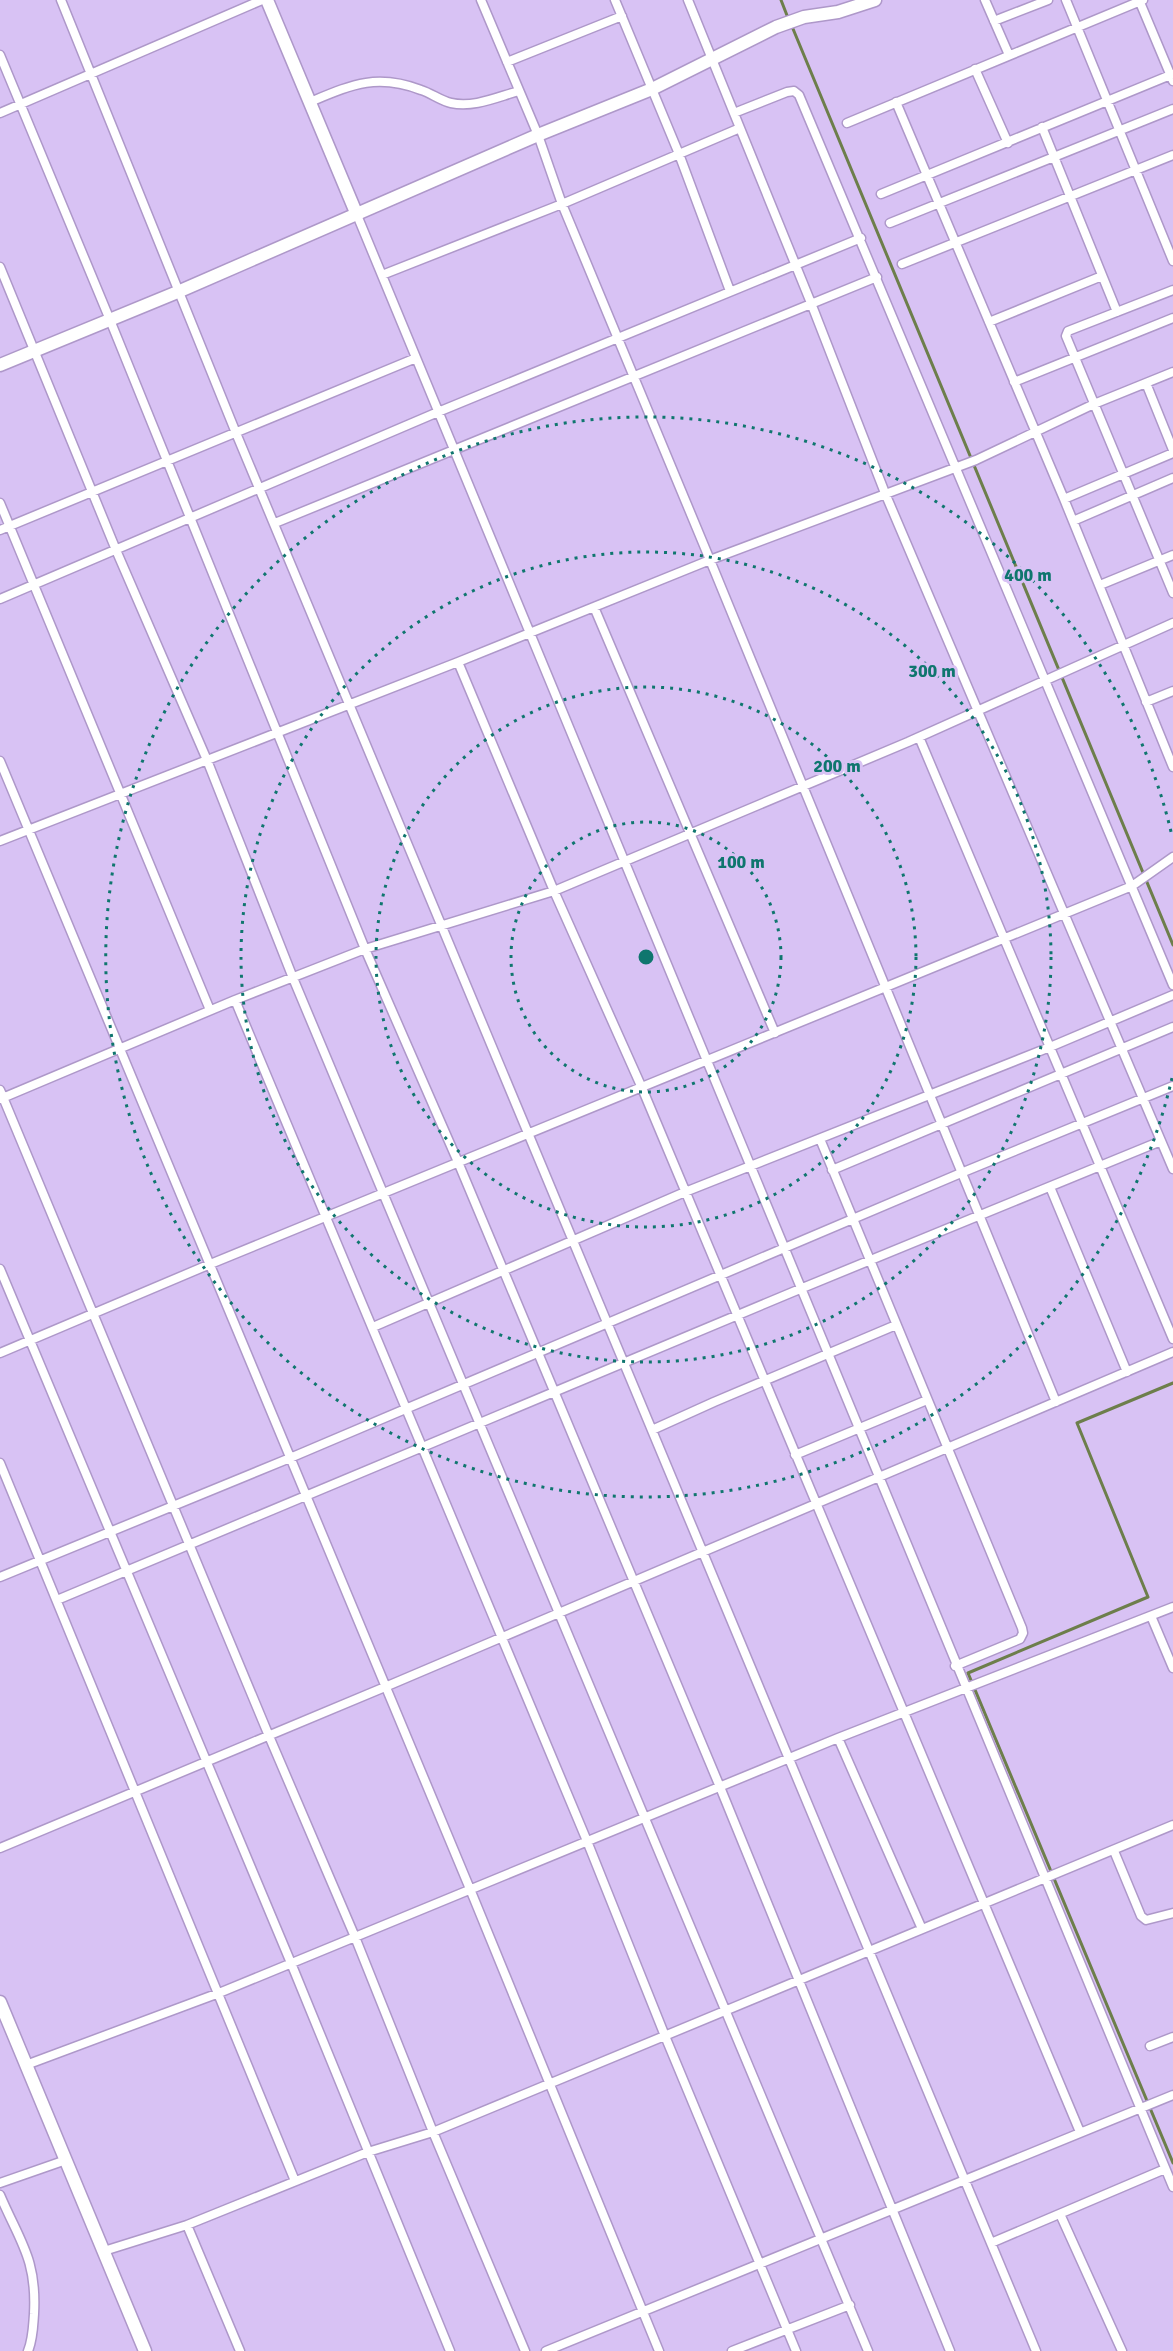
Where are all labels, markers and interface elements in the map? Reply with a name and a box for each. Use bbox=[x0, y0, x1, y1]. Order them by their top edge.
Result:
text: 400 m bbox=[1004, 564, 1052, 586]
text: 300 m bbox=[908, 660, 956, 682]
text: 200 m bbox=[813, 755, 861, 777]
text: 100 m bbox=[717, 851, 765, 873]
centre of rings bbox=[636, 947, 656, 967]

